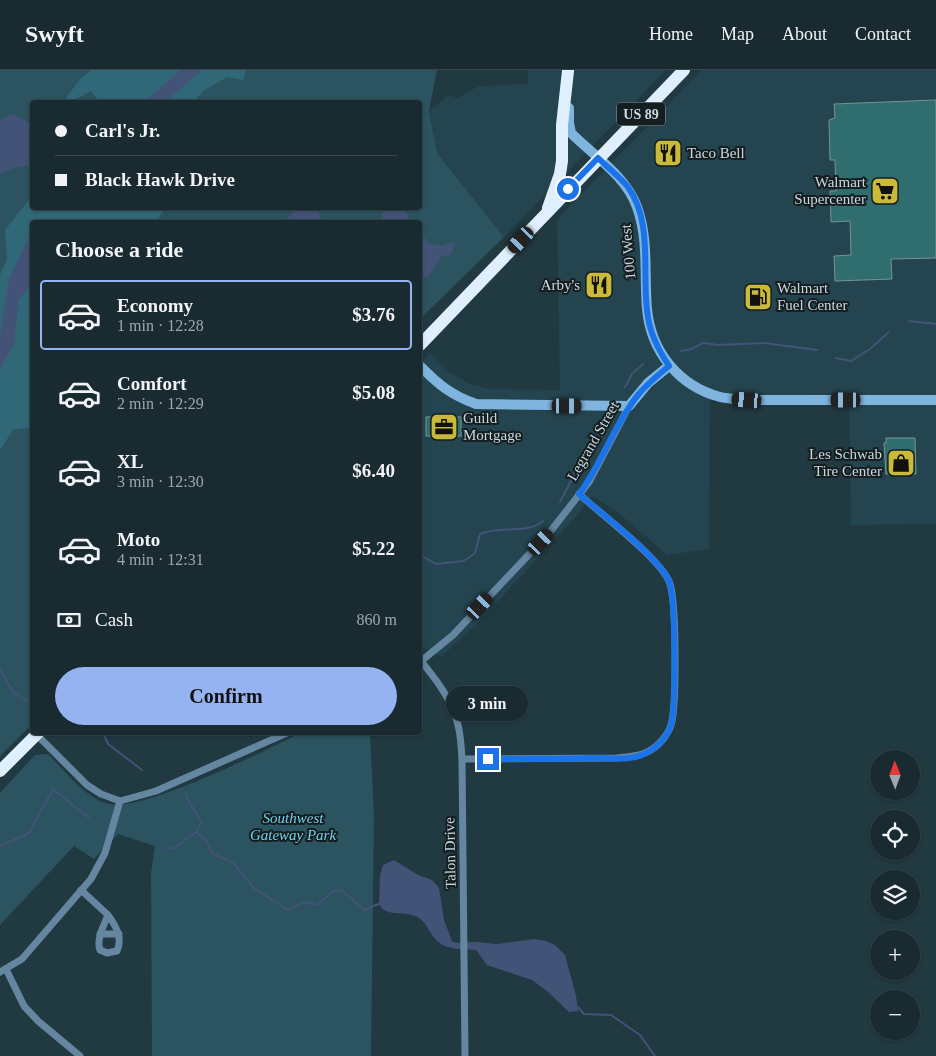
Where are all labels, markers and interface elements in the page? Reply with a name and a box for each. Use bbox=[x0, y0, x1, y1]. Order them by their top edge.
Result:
text: Swyft bbox=[25, 21, 84, 47]
text: Home bbox=[649, 24, 693, 44]
text: Map bbox=[721, 24, 754, 44]
text: About bbox=[782, 24, 827, 44]
text: Contact bbox=[855, 24, 911, 44]
road number: US 89 bbox=[617, 103, 665, 126]
text: Carl's Jr. bbox=[85, 120, 160, 141]
restaurant icon: Taco Bell bbox=[653, 138, 683, 168]
place label: Taco Bell bbox=[687, 145, 745, 161]
text: Black Hawk Drive bbox=[85, 169, 235, 190]
place label: Walmart Supercenter bbox=[794, 174, 867, 207]
supermarket icon: Walmart Supercenter bbox=[870, 176, 900, 206]
route start bbox=[557, 178, 579, 200]
street label: 100 West bbox=[618, 223, 638, 280]
car bbox=[505, 224, 536, 256]
text: Choose a ride bbox=[55, 237, 183, 262]
restaurant icon: Arby's bbox=[584, 270, 614, 300]
place label: Arby's bbox=[541, 277, 580, 293]
place label: Walmart Fuel Center bbox=[777, 280, 847, 313]
fuel station icon: Walmart Fuel Center bbox=[743, 282, 773, 312]
icon: car bbox=[57, 293, 102, 338]
text: Economy bbox=[117, 295, 193, 316]
text: $3.76 bbox=[352, 304, 395, 325]
text: 1 min · 12:28 bbox=[117, 317, 204, 334]
icon: car bbox=[57, 371, 102, 416]
text: Comfort bbox=[117, 373, 187, 394]
text: $5.08 bbox=[352, 382, 395, 403]
car bbox=[731, 391, 762, 409]
car bbox=[831, 393, 861, 408]
text: 2 min · 12:29 bbox=[117, 395, 204, 412]
street label: Legrand Street bbox=[564, 398, 623, 483]
car bbox=[552, 399, 582, 414]
place label: Guild Mortgage bbox=[463, 410, 522, 443]
office icon: Guild Mortgage bbox=[429, 412, 459, 442]
place label: Les Schwab Tire Center bbox=[809, 446, 882, 479]
shop icon: Les Schwab Tire Center bbox=[886, 448, 916, 478]
icon: car bbox=[57, 449, 102, 494]
text: XL bbox=[117, 451, 143, 472]
text: $6.40 bbox=[352, 460, 395, 481]
text: 3 min · 12:30 bbox=[117, 473, 204, 490]
car bbox=[525, 526, 556, 558]
icon: car bbox=[57, 527, 102, 572]
text: Moto bbox=[117, 529, 160, 550]
text: $5.22 bbox=[352, 538, 395, 559]
text: 4 min · 12:31 bbox=[117, 551, 204, 568]
car bbox=[464, 590, 495, 622]
icon: cash bbox=[55, 606, 83, 634]
text: Cash bbox=[95, 609, 133, 630]
text: 860 m bbox=[357, 611, 397, 628]
button: Confirm bbox=[55, 667, 397, 725]
callout: 3 min bbox=[447, 686, 529, 722]
text: 3 min bbox=[468, 695, 506, 712]
route end bbox=[477, 748, 499, 770]
north arrow bbox=[870, 750, 920, 800]
map controls bbox=[870, 750, 920, 1040]
park label: Southwest Gateway Park bbox=[250, 810, 336, 843]
button: locate bbox=[870, 810, 920, 860]
street label: Talon Drive bbox=[441, 817, 459, 889]
button: layers bbox=[870, 870, 920, 920]
button: + bbox=[870, 930, 920, 980]
button: − bbox=[870, 990, 920, 1040]

